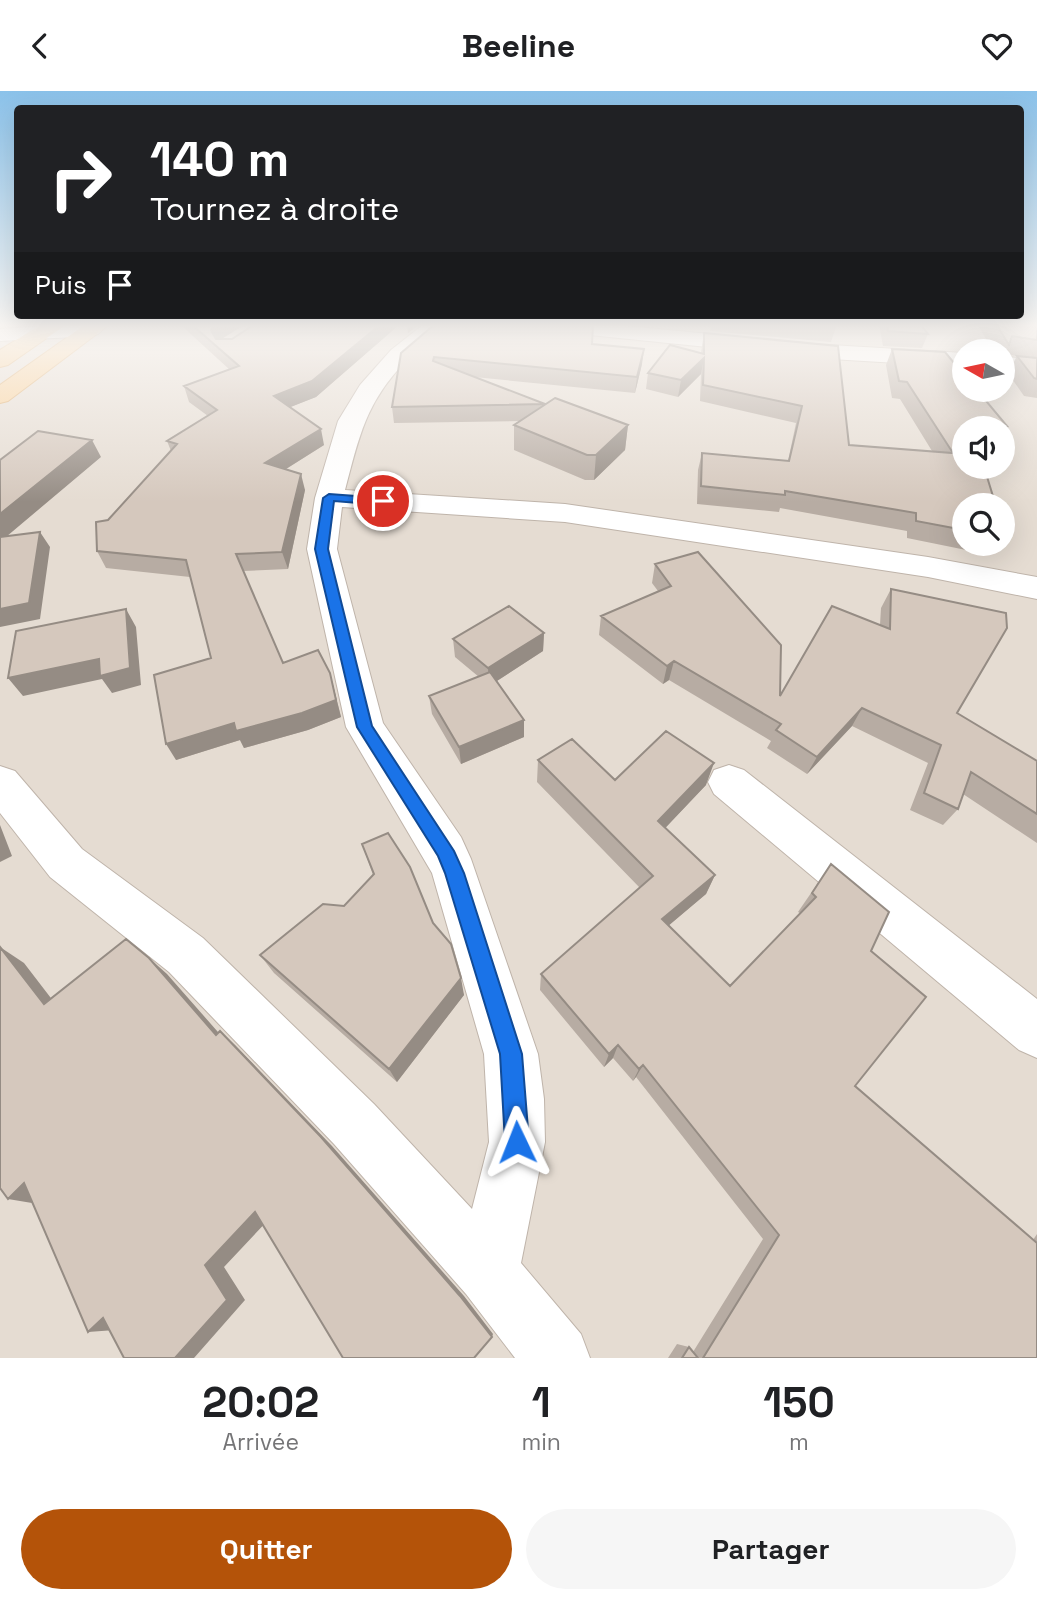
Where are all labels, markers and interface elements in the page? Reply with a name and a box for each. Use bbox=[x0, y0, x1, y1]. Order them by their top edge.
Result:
text: Beeline bbox=[462, 26, 575, 66]
icon: back bbox=[21, 27, 59, 65]
icon: heart bbox=[978, 27, 1016, 65]
text: 140 m bbox=[150, 128, 289, 190]
icon: right bbox=[35, 133, 126, 224]
text: Tournez à droite bbox=[150, 189, 399, 229]
icon: arrive bbox=[101, 266, 139, 304]
text: Puis bbox=[35, 268, 87, 302]
north arrow bbox=[952, 339, 1015, 403]
map controls bbox=[952, 339, 1015, 556]
button: sound bbox=[952, 416, 1015, 479]
pin bbox=[353, 471, 413, 531]
icon: arrive bbox=[364, 482, 402, 520]
button: search bbox=[952, 493, 1015, 556]
position arrow bbox=[480, 1105, 554, 1179]
text: 20:02 bbox=[202, 1376, 319, 1429]
text: 1 bbox=[532, 1376, 551, 1429]
text: 150 bbox=[763, 1376, 835, 1429]
text: Arrivée bbox=[222, 1427, 299, 1457]
text: min bbox=[521, 1427, 561, 1457]
text: m bbox=[789, 1427, 809, 1457]
button: Quitter bbox=[21, 1509, 512, 1589]
button: Partager bbox=[526, 1509, 1016, 1589]

